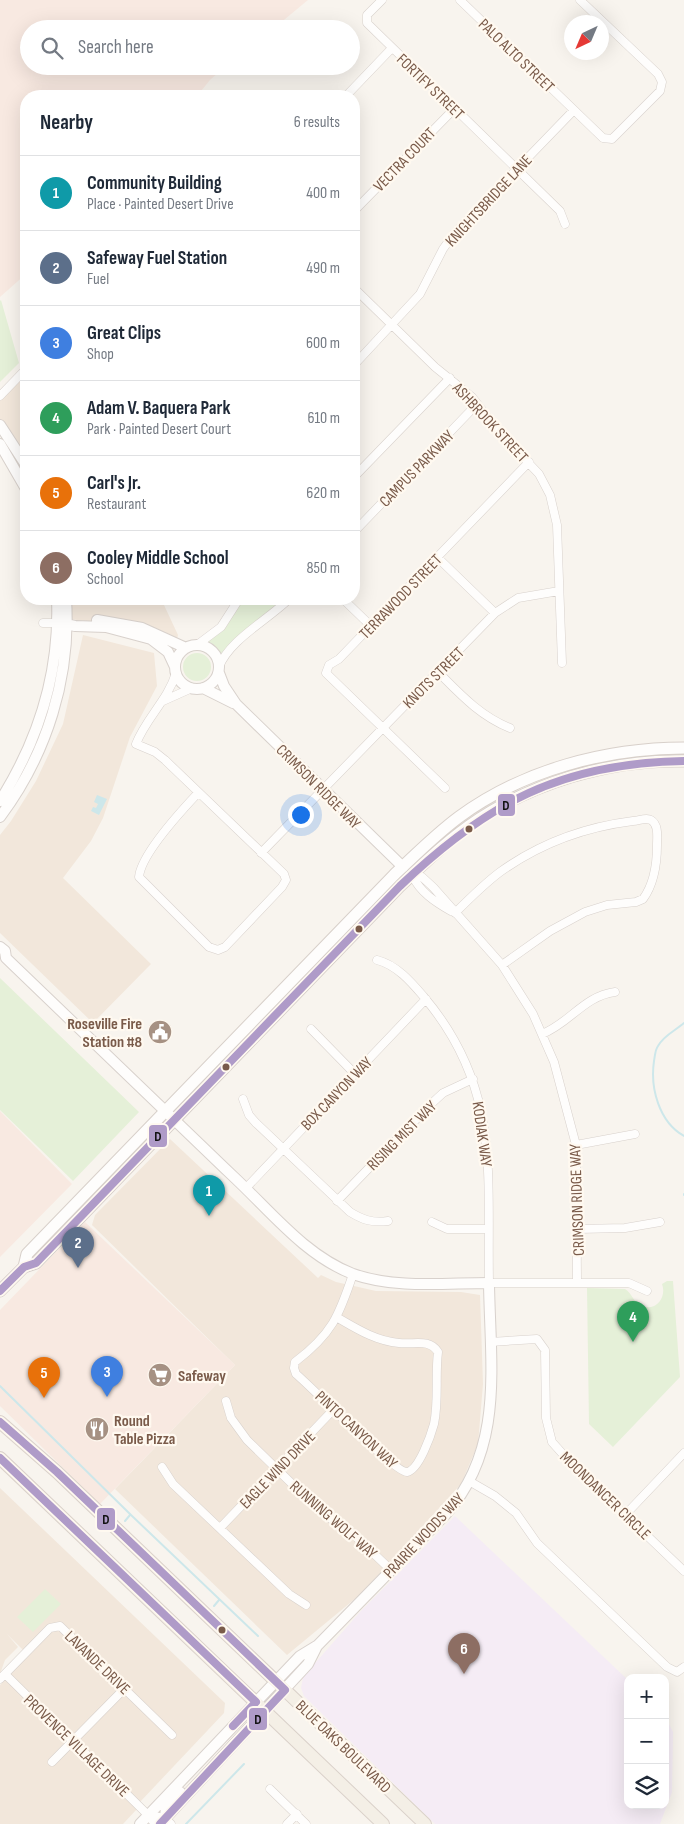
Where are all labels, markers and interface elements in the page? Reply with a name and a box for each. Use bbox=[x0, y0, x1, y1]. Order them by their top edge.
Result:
street label: PALO ALTO STREET bbox=[474, 15, 558, 97]
north arrow bbox=[564, 15, 609, 60]
search box bbox=[20, 20, 360, 75]
icon: search bbox=[38, 34, 66, 62]
text: Search here bbox=[78, 36, 154, 59]
street label: FORTIFY STREET bbox=[392, 50, 468, 124]
text: Nearby bbox=[40, 110, 93, 135]
text: 6 results bbox=[294, 113, 340, 132]
street label: VECTRA COURT bbox=[370, 124, 441, 196]
street label: KNIGHTSBRIDGE LANE bbox=[442, 151, 536, 251]
text: Community Building bbox=[87, 172, 222, 195]
text: 1 bbox=[53, 184, 59, 203]
text: 400 m bbox=[306, 184, 340, 203]
text: Place · Painted Desert Drive bbox=[87, 195, 234, 214]
text: Safeway Fuel Station bbox=[87, 247, 227, 270]
text: 2 bbox=[52, 259, 60, 278]
text: 490 m bbox=[306, 259, 340, 278]
text: Fuel bbox=[87, 270, 109, 289]
text: Great Clips bbox=[87, 322, 161, 345]
text: 3 bbox=[52, 334, 60, 353]
text: 600 m bbox=[306, 334, 340, 353]
text: Shop bbox=[87, 345, 114, 364]
street label: ASHBROOK STREET bbox=[447, 378, 532, 467]
text: Adam V. Baquera Park bbox=[87, 397, 230, 420]
text: 4 bbox=[52, 409, 60, 428]
text: 610 m bbox=[307, 409, 340, 428]
text: Park · Painted Desert Court bbox=[87, 420, 231, 439]
street label: CAMPUS PARKWAY bbox=[376, 427, 459, 511]
text: Carl's Jr. bbox=[87, 472, 141, 495]
text: 5 bbox=[52, 484, 60, 503]
text: 620 m bbox=[306, 484, 340, 503]
text: Restaurant bbox=[87, 495, 146, 514]
text: Cooley Middle School bbox=[87, 547, 229, 570]
street label: TERRAWOOD STREET bbox=[356, 550, 447, 644]
text: 6 bbox=[52, 559, 60, 578]
text: 850 m bbox=[307, 559, 340, 578]
text: School bbox=[87, 570, 123, 589]
street label: KNOTS STREET bbox=[399, 643, 469, 713]
street label: CRIMSON RIDGE WAY bbox=[272, 741, 364, 834]
line badge: D bbox=[497, 793, 516, 817]
text: D bbox=[502, 797, 510, 814]
your location bbox=[288, 802, 314, 828]
unlabelled marker bbox=[464, 824, 474, 834]
unlabelled marker bbox=[354, 924, 364, 934]
place label: Roseville Fire Station #8 bbox=[67, 1015, 142, 1052]
public building icon: Roseville Fire Station #8 bbox=[147, 1019, 173, 1045]
street label: BOX CANYON WAY bbox=[297, 1053, 377, 1135]
unlabelled marker bbox=[221, 1062, 231, 1072]
street label: RISING MIST WAY bbox=[363, 1097, 441, 1175]
street label: KODIAK WAY bbox=[468, 1100, 496, 1168]
line badge: D bbox=[148, 1124, 168, 1148]
text: D bbox=[154, 1128, 162, 1145]
street label: CRIMSON RIDGE WAY bbox=[566, 1143, 589, 1256]
pin: 1 bbox=[193, 1175, 225, 1216]
pin: 2 bbox=[62, 1227, 94, 1268]
pin: 4 bbox=[617, 1301, 649, 1342]
pin: 3 bbox=[91, 1356, 123, 1397]
pin: 5 bbox=[28, 1357, 60, 1398]
supermarket icon: Safeway bbox=[147, 1362, 173, 1388]
place label: Safeway bbox=[178, 1367, 226, 1386]
street label: PINTO CANYON WAY bbox=[311, 1387, 401, 1473]
place label: Round Table Pizza bbox=[114, 1412, 175, 1449]
restaurant icon: Round Table Pizza bbox=[84, 1416, 110, 1442]
street label: EAGLE WIND DRIVE bbox=[236, 1427, 320, 1513]
street label: MOONDANCER CIRCLE bbox=[556, 1448, 654, 1544]
street label: RUNNING WOLF WAY bbox=[286, 1477, 381, 1563]
street label: PRAIRIE WOODS WAY bbox=[380, 1489, 469, 1583]
line badge: D bbox=[96, 1507, 116, 1531]
text: D bbox=[102, 1511, 110, 1528]
unlabelled marker bbox=[217, 1625, 227, 1635]
street label: LAVANDE DRIVE bbox=[60, 1627, 134, 1699]
pin: 6 bbox=[448, 1633, 480, 1674]
map controls bbox=[624, 1674, 669, 1809]
button: + bbox=[624, 1674, 669, 1719]
street label: PROVENCE VILLAGE DRIVE bbox=[19, 1691, 133, 1801]
street label: BLUE OAKS BOULEVARD bbox=[291, 1697, 395, 1798]
line badge: D bbox=[248, 1707, 268, 1731]
text: D bbox=[254, 1711, 262, 1728]
button: − bbox=[624, 1719, 669, 1764]
button: layers bbox=[624, 1764, 669, 1809]

